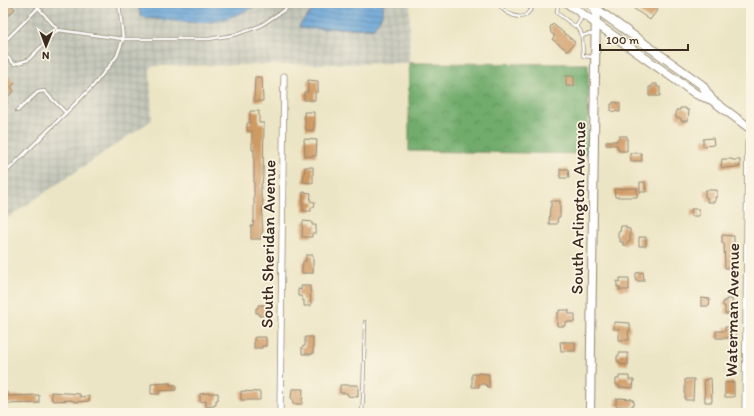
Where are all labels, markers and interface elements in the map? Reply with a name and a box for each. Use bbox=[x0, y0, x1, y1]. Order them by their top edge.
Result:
north arrow bbox=[26, 26, 66, 66]
scale bar bbox=[600, 26, 688, 52]
text: 100 m bbox=[606, 33, 639, 47]
text: N bbox=[42, 49, 50, 62]
street label: South Arlington Avenue bbox=[566, 121, 590, 295]
street label: South Sheridan Avenue bbox=[257, 160, 279, 328]
street label: Waterman Avenue bbox=[721, 243, 743, 377]

